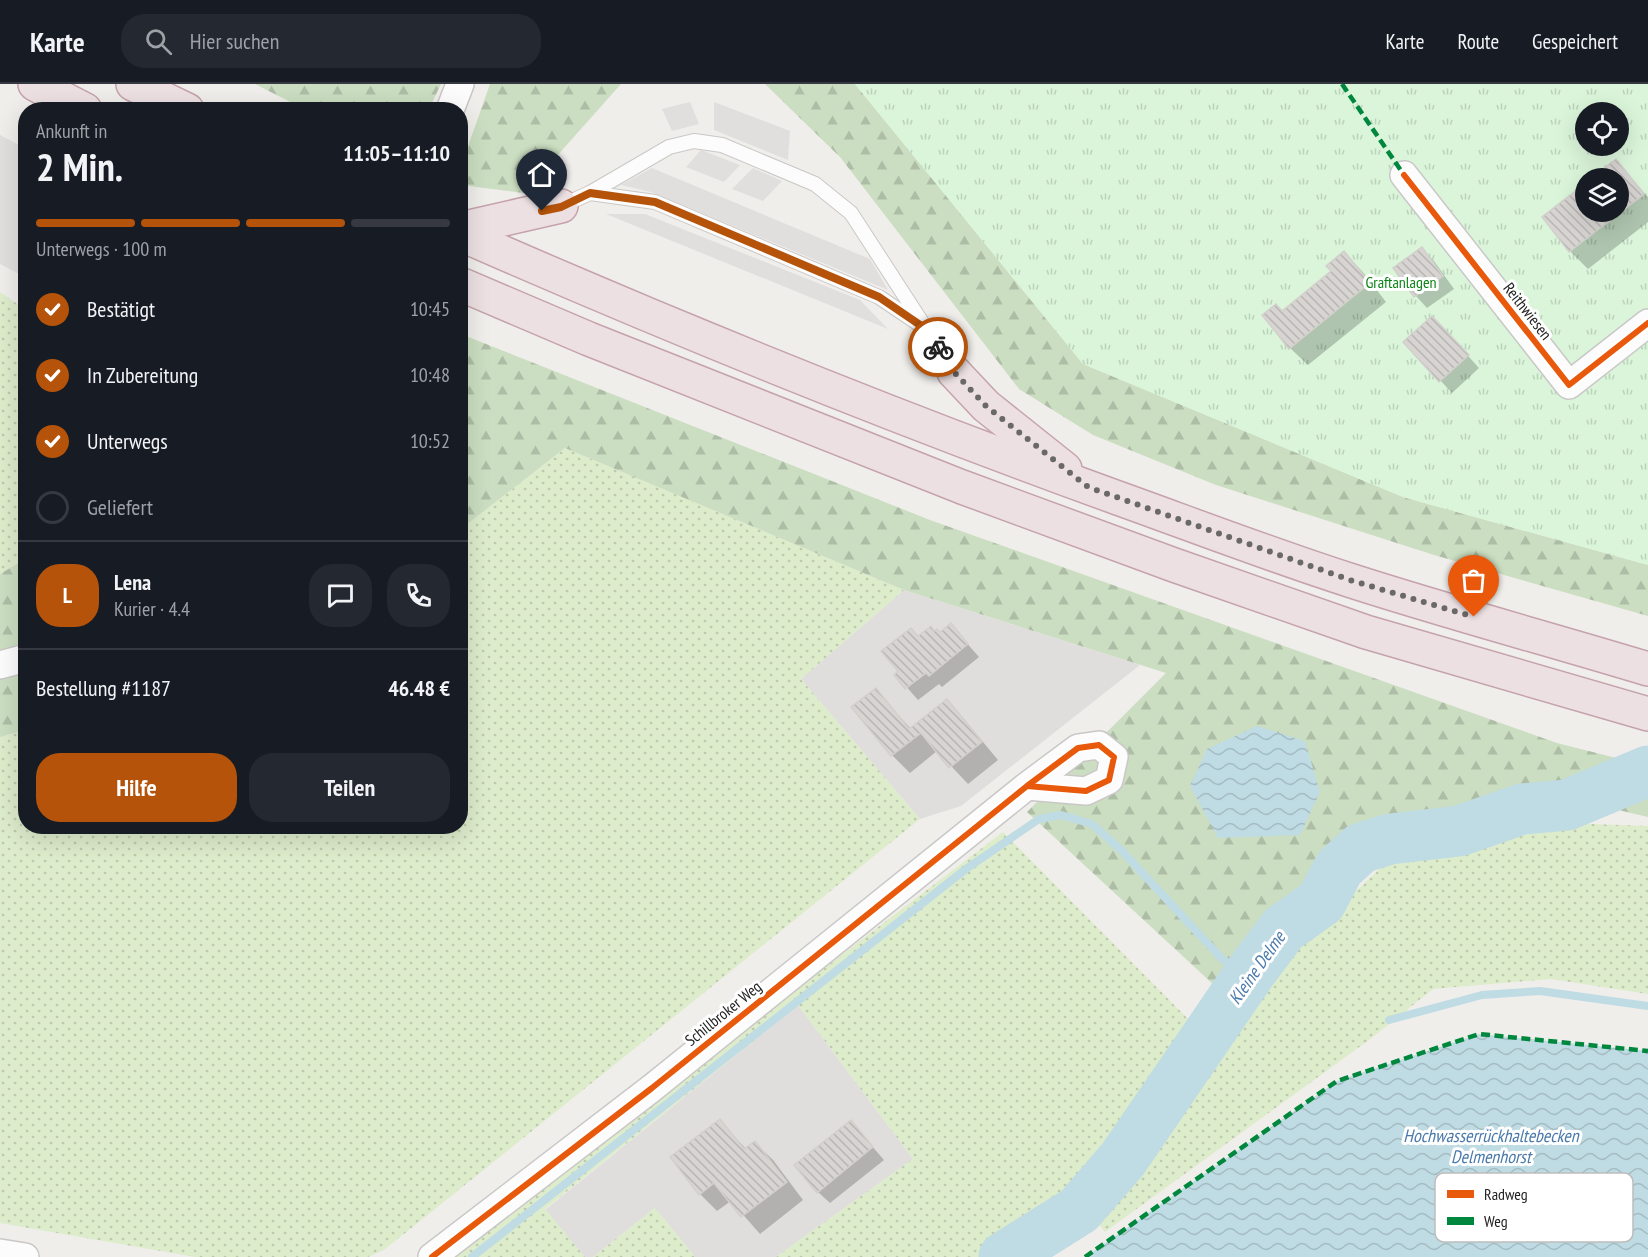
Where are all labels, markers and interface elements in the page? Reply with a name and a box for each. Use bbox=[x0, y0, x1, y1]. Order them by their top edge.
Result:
search box bbox=[121, 14, 541, 68]
text: Karte bbox=[30, 23, 85, 60]
icon: search bbox=[142, 25, 175, 58]
text: Hier suchen bbox=[190, 27, 279, 55]
text: Karte bbox=[1386, 28, 1424, 55]
text: Route bbox=[1457, 28, 1499, 55]
text: Gespeichert bbox=[1532, 28, 1618, 55]
map controls bbox=[1575, 102, 1629, 222]
button: locate bbox=[1575, 102, 1629, 156]
text: Ankunft in bbox=[36, 118, 107, 144]
text: 11:05–11:10 bbox=[343, 139, 450, 167]
text: 2 Min. bbox=[36, 141, 123, 192]
pin bbox=[516, 149, 567, 211]
icon: home bbox=[525, 158, 558, 191]
button: layers bbox=[1575, 168, 1629, 222]
text: Unterwegs · 100 m bbox=[36, 236, 166, 262]
park label: Graftanlagen bbox=[1365, 272, 1437, 292]
street label: Reithwiesen bbox=[1499, 278, 1557, 344]
icon: check bbox=[36, 293, 69, 326]
text: Bestätigt bbox=[87, 295, 155, 323]
text: 10:45 bbox=[410, 296, 450, 322]
courier bbox=[908, 317, 968, 377]
icon: bike bbox=[922, 331, 955, 364]
icon: check bbox=[36, 359, 69, 392]
text: In Zubereitung bbox=[87, 361, 198, 389]
text: 10:48 bbox=[410, 362, 450, 388]
icon: check bbox=[36, 425, 69, 458]
text: Unterwegs bbox=[87, 427, 168, 455]
text: 10:52 bbox=[410, 428, 450, 454]
text: Geliefert bbox=[87, 493, 153, 521]
pin bbox=[1448, 555, 1499, 617]
button: chat bbox=[309, 564, 372, 627]
button: phone bbox=[387, 564, 450, 627]
icon: bag bbox=[1457, 564, 1490, 597]
text: Lena bbox=[114, 568, 151, 596]
text: L bbox=[63, 581, 72, 609]
text: Kurier · 4.4 bbox=[114, 596, 190, 622]
text: Bestellung #1187 bbox=[36, 674, 171, 702]
text: 46.48 € bbox=[388, 674, 450, 702]
button: Hilfe bbox=[36, 753, 237, 822]
button: Teilen bbox=[249, 753, 450, 822]
water label: Kleine Delme bbox=[1223, 926, 1291, 1009]
street label: Schillbroker Weg bbox=[681, 976, 765, 1050]
water label: Hochwasserrückhaltebecken Delmenhorst bbox=[1403, 1124, 1580, 1168]
legend bbox=[1435, 1173, 1633, 1242]
text: Radweg bbox=[1484, 1184, 1528, 1204]
text: Weg bbox=[1484, 1211, 1508, 1231]

